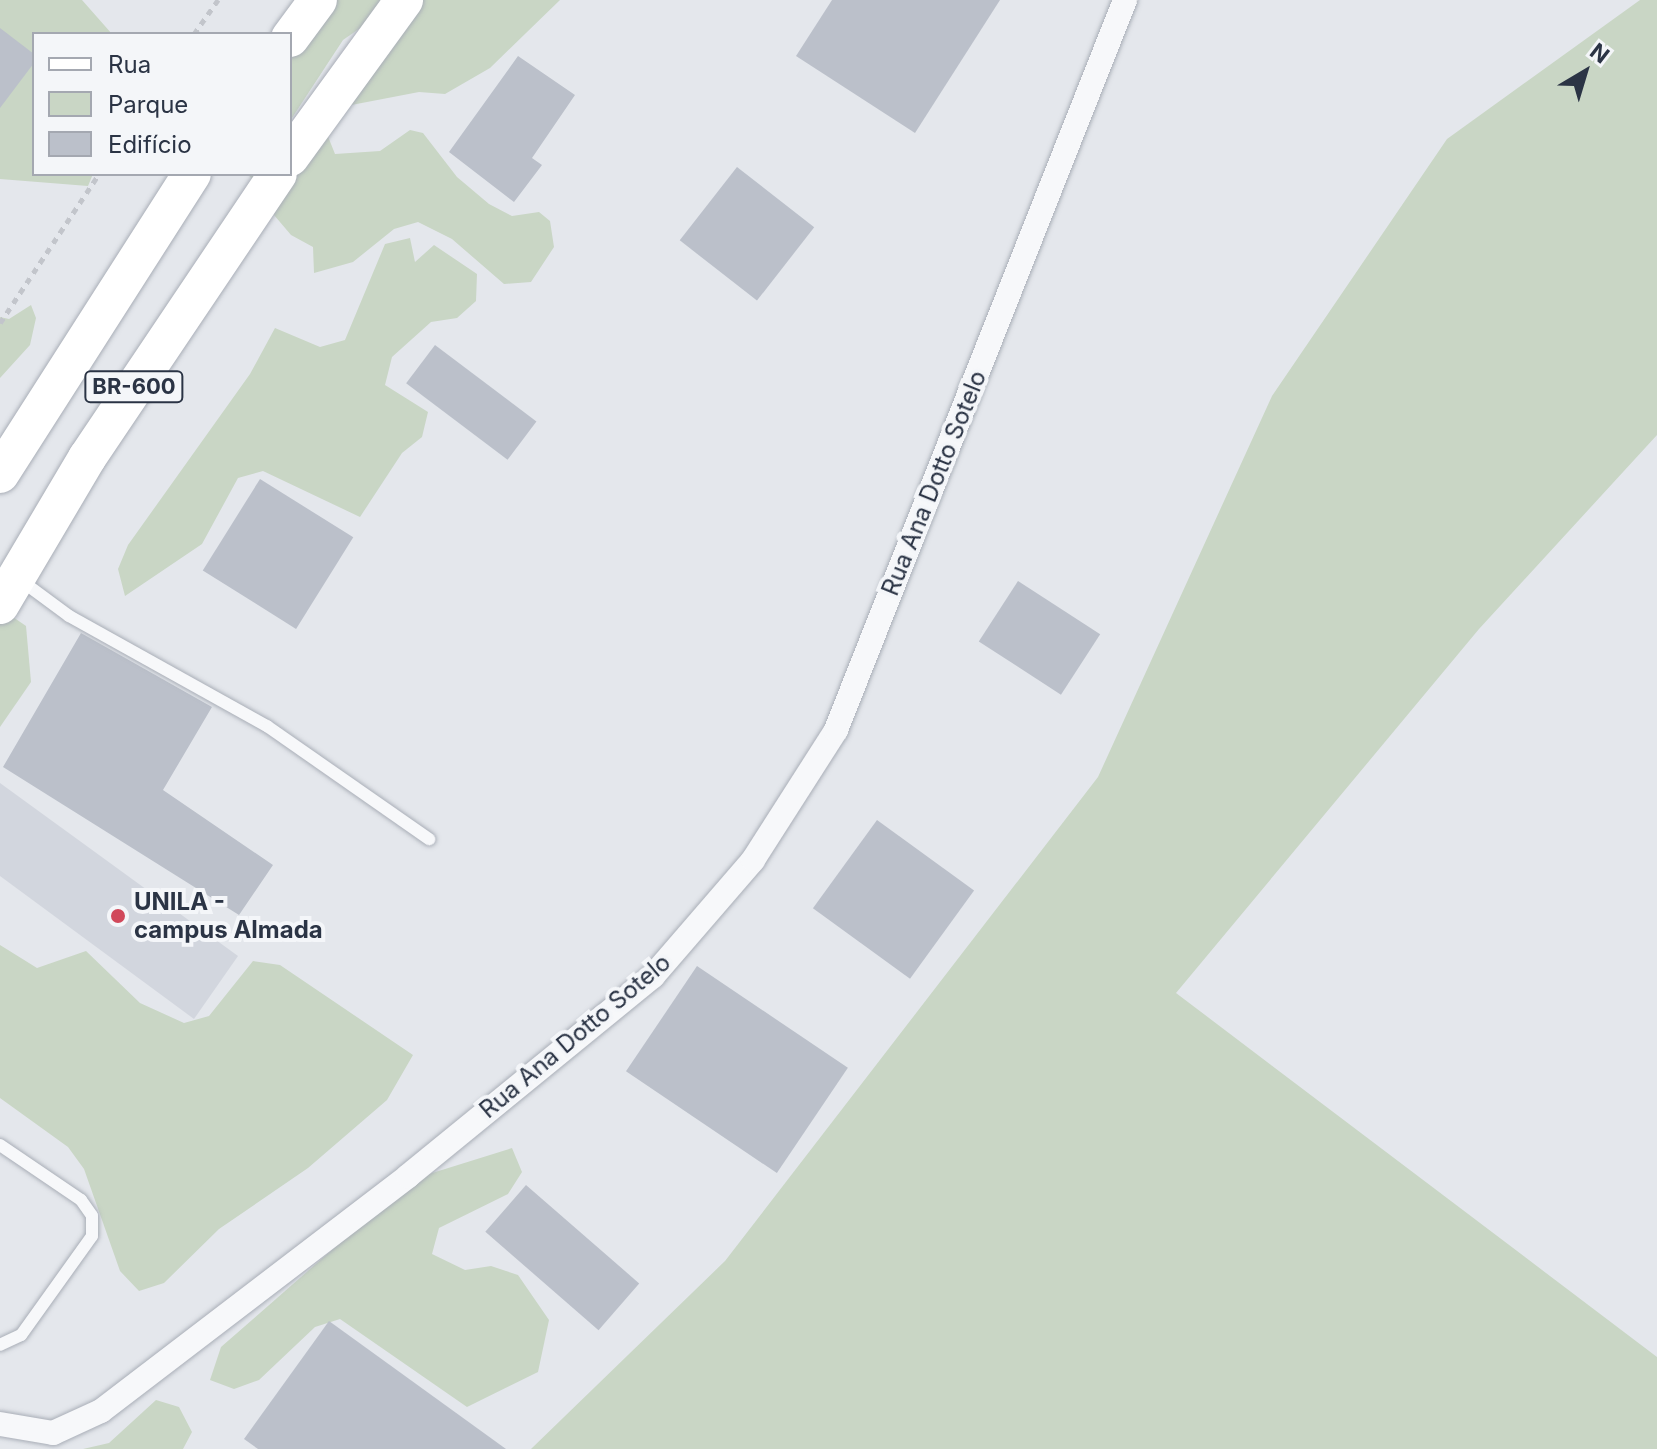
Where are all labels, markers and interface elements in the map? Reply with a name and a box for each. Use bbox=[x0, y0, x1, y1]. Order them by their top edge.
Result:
legend bbox=[32, 32, 292, 176]
north arrow bbox=[1545, 32, 1625, 112]
text: N bbox=[1585, 38, 1614, 68]
text: Rua bbox=[108, 50, 151, 79]
text: Parque bbox=[108, 90, 188, 119]
text: Edifício bbox=[108, 130, 192, 159]
street label: Rua Ana Dotto Sotelo bbox=[876, 366, 992, 600]
road number: BR-600 bbox=[84, 369, 184, 405]
place label: UNILA - campus Almada bbox=[134, 888, 323, 944]
marker: UNILA - campus Almada bbox=[109, 907, 127, 925]
street label: Rua Ana Dotto Sotelo bbox=[474, 948, 676, 1124]

